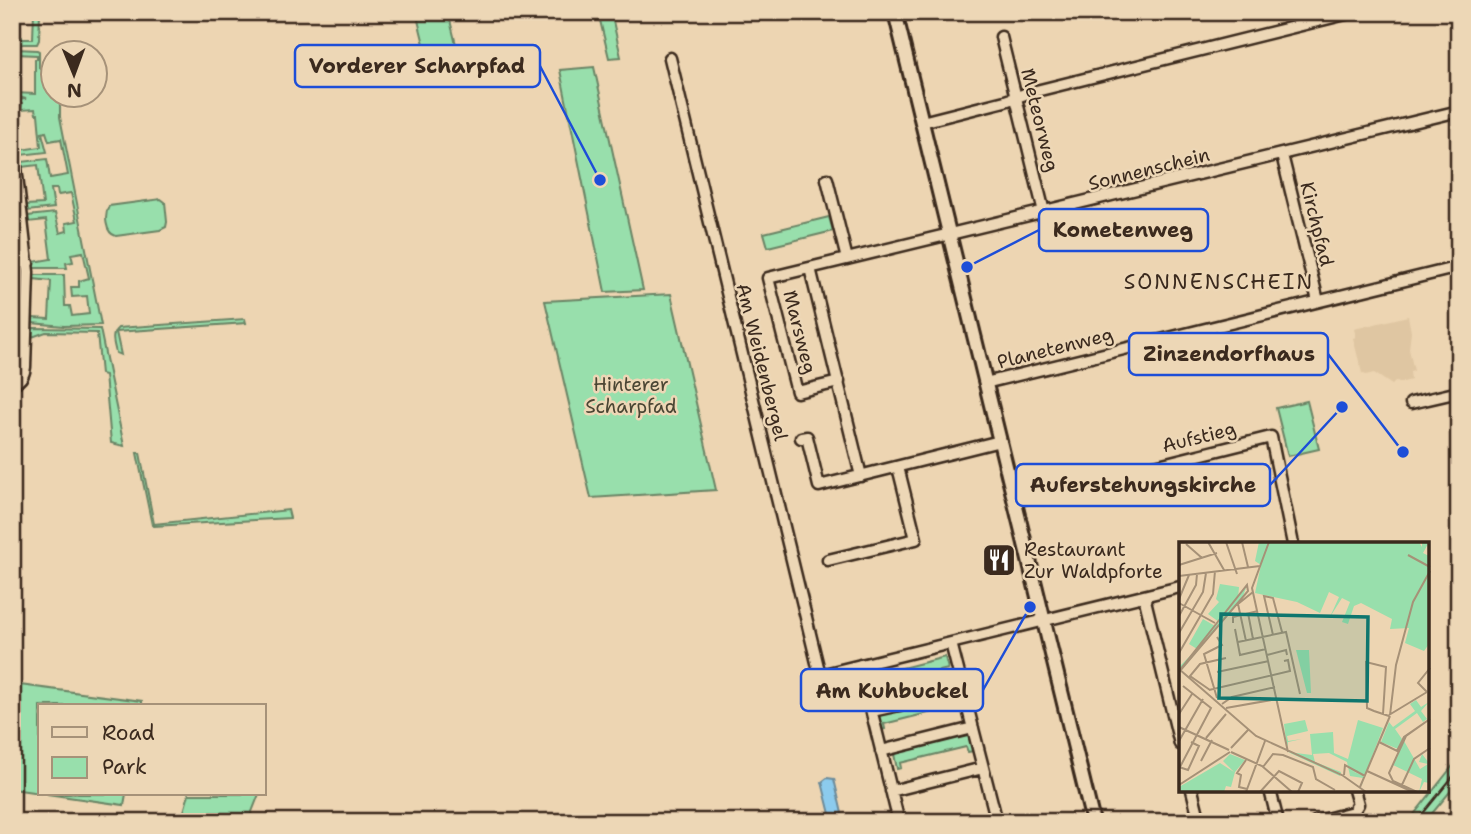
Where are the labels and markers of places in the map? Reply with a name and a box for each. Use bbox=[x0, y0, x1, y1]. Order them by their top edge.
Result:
callout: Vorderer Scharpfad bbox=[295, 45, 540, 87]
callout: Kometenweg bbox=[1039, 209, 1208, 251]
callout: Zinzendorfhaus bbox=[1129, 333, 1328, 375]
callout: Auferstehungskirche bbox=[1016, 464, 1270, 506]
place label: Restaurant Zur Waldpforte bbox=[1024, 537, 1163, 584]
restaurant icon: Restaurant Zur Waldpforte bbox=[980, 541, 1018, 579]
callout: Am Kuhbuckel bbox=[801, 669, 983, 711]

